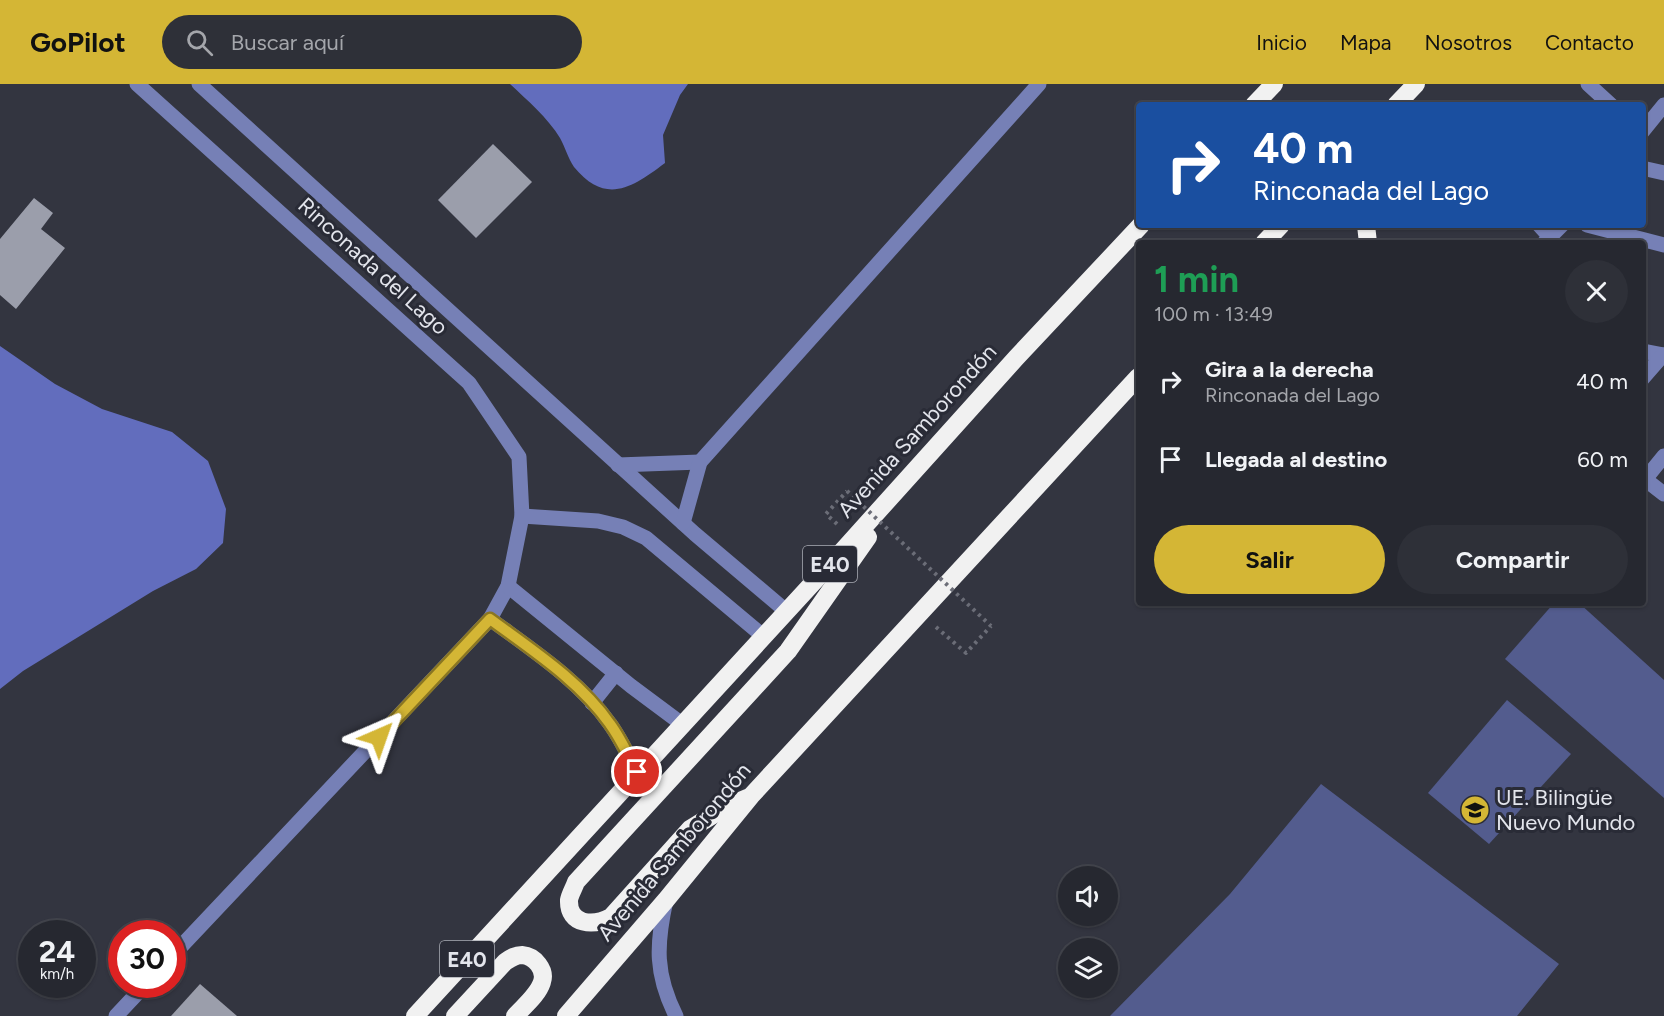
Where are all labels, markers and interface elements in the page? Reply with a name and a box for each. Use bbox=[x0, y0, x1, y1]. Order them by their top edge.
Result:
search box bbox=[162, 15, 582, 69]
text: GoPilot bbox=[30, 25, 126, 59]
icon: search bbox=[183, 26, 216, 59]
text: Buscar aquí bbox=[231, 29, 344, 56]
text: Inicio bbox=[1256, 30, 1307, 55]
text: Mapa bbox=[1340, 30, 1392, 55]
text: Nosotros bbox=[1425, 30, 1512, 55]
text: Contacto bbox=[1545, 30, 1634, 55]
text: 40 m bbox=[1253, 123, 1353, 174]
icon: right bbox=[1154, 126, 1232, 204]
text: Rinconada del Lago bbox=[1253, 174, 1489, 207]
street label: Rinconada del Lago bbox=[292, 192, 454, 340]
text: 1 min bbox=[1154, 258, 1239, 301]
button: close bbox=[1565, 260, 1628, 323]
text: 100 m · 13:49 bbox=[1154, 302, 1273, 326]
street label: Avenida Samborondón bbox=[832, 339, 1002, 523]
text: Gira a la derecha bbox=[1205, 356, 1374, 383]
icon: right bbox=[1154, 365, 1187, 398]
text: 40 m bbox=[1576, 368, 1628, 395]
text: Rinconada del Lago bbox=[1205, 383, 1380, 407]
icon: arrive bbox=[1154, 443, 1187, 476]
text: Llegada al destino bbox=[1205, 446, 1387, 473]
text: 60 m bbox=[1577, 446, 1628, 473]
button: Salir bbox=[1154, 525, 1385, 594]
button: Compartir bbox=[1397, 525, 1628, 594]
road number: E40 bbox=[803, 546, 857, 582]
position arrow bbox=[347, 705, 411, 769]
pin bbox=[611, 746, 662, 797]
icon: arrive bbox=[620, 755, 653, 788]
street label: Avenida Samborondón bbox=[592, 757, 756, 947]
place label: UE. Bilingüe Nuevo Mundo bbox=[1496, 784, 1635, 836]
school or university icon: UE. Bilingüe Nuevo Mundo bbox=[1459, 794, 1491, 826]
map controls bbox=[1058, 866, 1118, 998]
button: sound bbox=[1058, 866, 1118, 926]
speed limit sign: 30 bbox=[108, 920, 186, 998]
text: 24 bbox=[39, 933, 75, 970]
button: layers bbox=[1058, 938, 1118, 998]
road number: E40 bbox=[440, 941, 494, 977]
text: km/h bbox=[40, 965, 74, 983]

